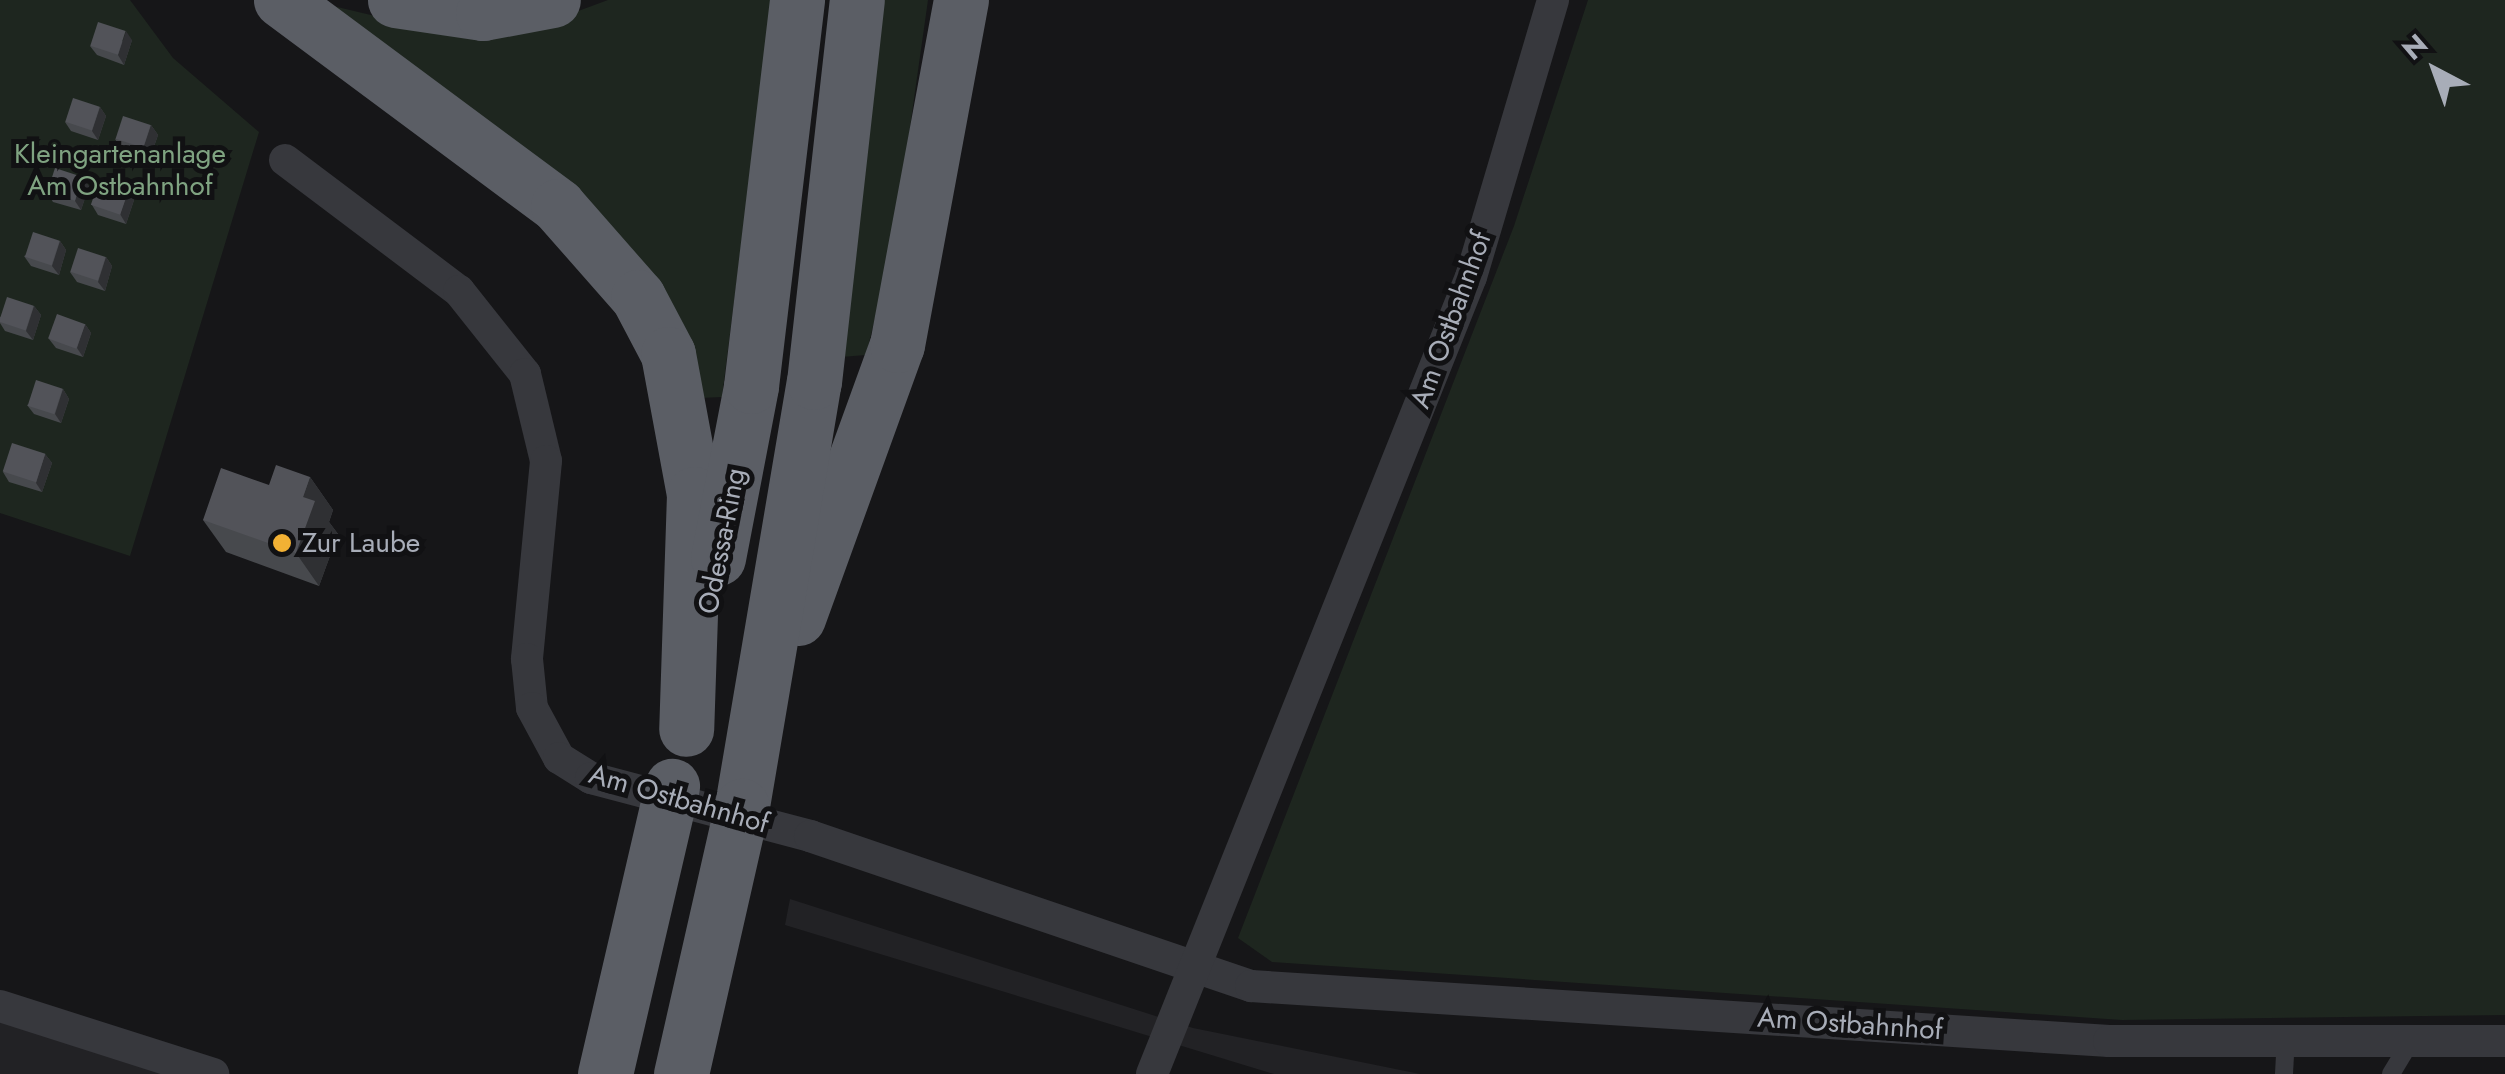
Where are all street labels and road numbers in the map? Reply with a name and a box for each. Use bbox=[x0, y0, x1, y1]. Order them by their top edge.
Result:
street label: Am Ostbahnhof bbox=[1403, 227, 1499, 413]
street label: Odessa-Ring bbox=[691, 465, 753, 617]
street label: Am Ostbahnhof bbox=[585, 757, 773, 841]
street label: Am Ostbahnhof bbox=[1756, 1001, 1944, 1047]

